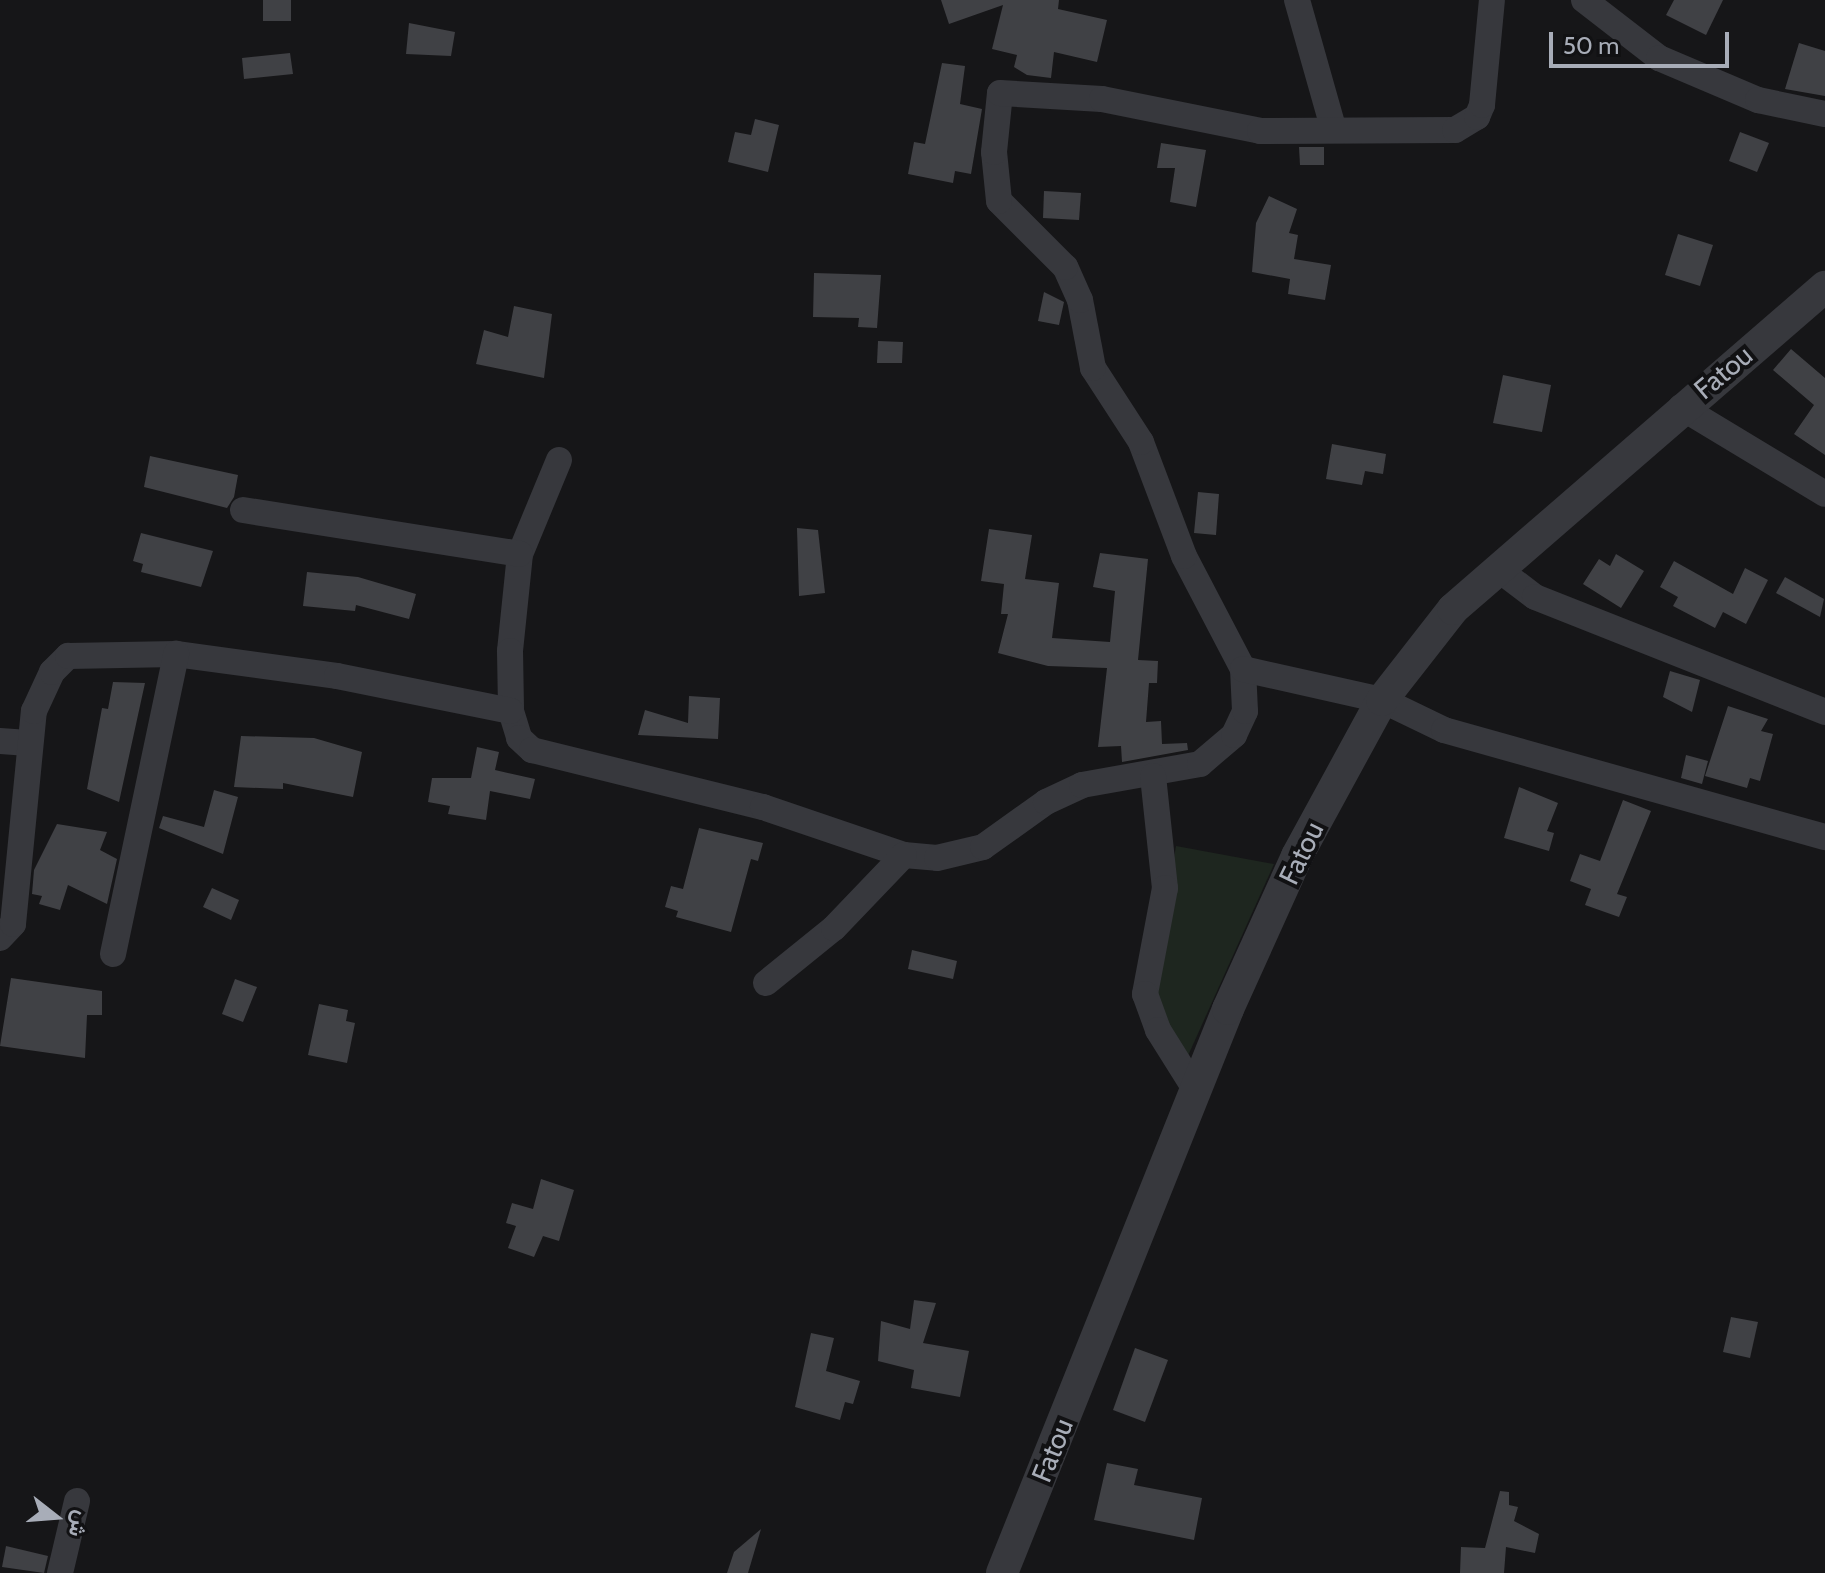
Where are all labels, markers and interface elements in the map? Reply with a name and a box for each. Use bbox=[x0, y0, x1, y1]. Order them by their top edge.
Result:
scale bar bbox=[1553, 16, 1733, 66]
text: 50 m bbox=[1563, 31, 1619, 60]
street label: Fatou bbox=[1687, 338, 1759, 406]
street label: Fatou bbox=[1272, 816, 1330, 890]
street label: Fatou bbox=[1024, 1413, 1080, 1487]
north arrow bbox=[16, 1477, 96, 1557]
text: ش bbox=[63, 1508, 96, 1541]

